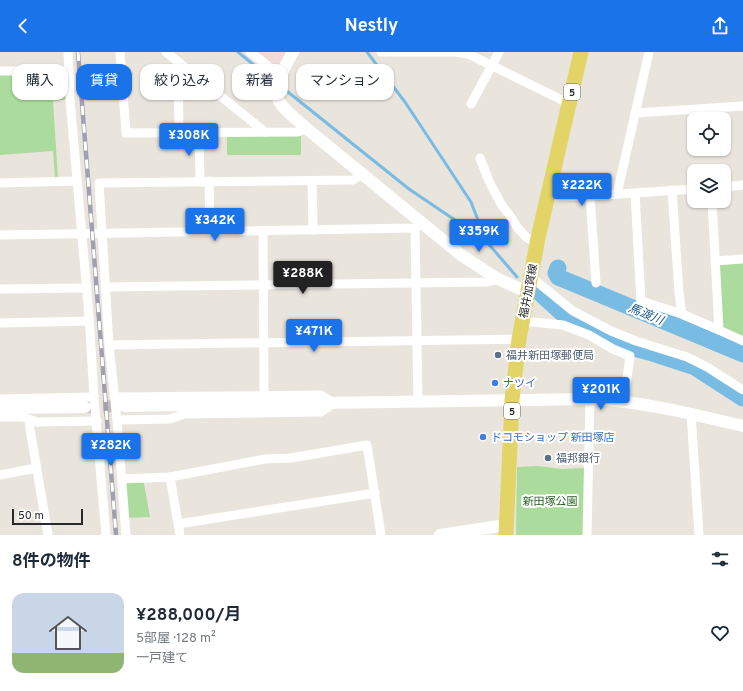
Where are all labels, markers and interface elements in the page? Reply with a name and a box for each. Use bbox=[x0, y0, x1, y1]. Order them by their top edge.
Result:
icon: back bbox=[12, 15, 34, 37]
text: Nestly bbox=[345, 15, 398, 38]
icon: share bbox=[709, 15, 731, 37]
chip: 購入 bbox=[12, 64, 68, 100]
chip: 賃貸 bbox=[76, 64, 132, 100]
chip: 絞り込み bbox=[140, 64, 224, 100]
chip: 新着 bbox=[232, 64, 288, 100]
chip: マンション bbox=[296, 64, 394, 100]
road number: 5 bbox=[564, 84, 580, 100]
map controls bbox=[687, 112, 731, 208]
button: locate bbox=[687, 112, 731, 156]
pin: ¥308K bbox=[161, 123, 217, 157]
text: ¥308K bbox=[168, 128, 210, 144]
button: layers bbox=[687, 164, 731, 208]
pin: ¥222K bbox=[554, 173, 610, 207]
text: ¥222K bbox=[562, 178, 602, 194]
pin: ¥342K bbox=[187, 208, 243, 242]
text: ¥342K bbox=[194, 213, 236, 229]
pin: ¥359K bbox=[451, 219, 507, 253]
text: ¥359K bbox=[459, 224, 499, 240]
pin: ¥288K bbox=[275, 261, 331, 295]
street label: 福井加賀線 bbox=[517, 263, 541, 320]
text: ¥288K bbox=[282, 266, 324, 282]
water label: 馬渡川 bbox=[626, 301, 667, 330]
pin: ¥471K bbox=[286, 319, 342, 353]
text: ¥471K bbox=[295, 324, 333, 340]
place label: 福井新田塚郵便局 bbox=[506, 349, 594, 363]
marker: 福井新田塚郵便局 bbox=[493, 350, 503, 360]
place label: ナツイ bbox=[503, 377, 536, 391]
pin: ¥201K bbox=[573, 377, 629, 411]
marker: ナツイ bbox=[490, 378, 500, 388]
text: ¥201K bbox=[582, 382, 620, 398]
road number: 5 bbox=[504, 403, 520, 419]
place label: ドコモショップ 新田塚店 bbox=[491, 431, 615, 445]
marker: ドコモショップ 新田塚店 bbox=[478, 432, 488, 442]
pin: ¥282K bbox=[83, 433, 139, 467]
text: ¥282K bbox=[91, 438, 131, 454]
place label: 福邦銀行 bbox=[556, 452, 600, 466]
marker: 福邦銀行 bbox=[543, 453, 553, 463]
park label: 新田塚公園 bbox=[523, 495, 578, 509]
scale bar bbox=[12, 507, 83, 526]
text: 50 m bbox=[18, 509, 44, 523]
icon: filters bbox=[709, 548, 731, 570]
text: 8件の物件 bbox=[12, 551, 91, 573]
text: ¥288,000/月 bbox=[136, 605, 241, 627]
icon: home bbox=[44, 609, 92, 657]
icon: heart bbox=[709, 622, 731, 644]
text: 5部屋 · 128 m² bbox=[136, 631, 216, 647]
text: 一戸建て bbox=[136, 651, 188, 667]

